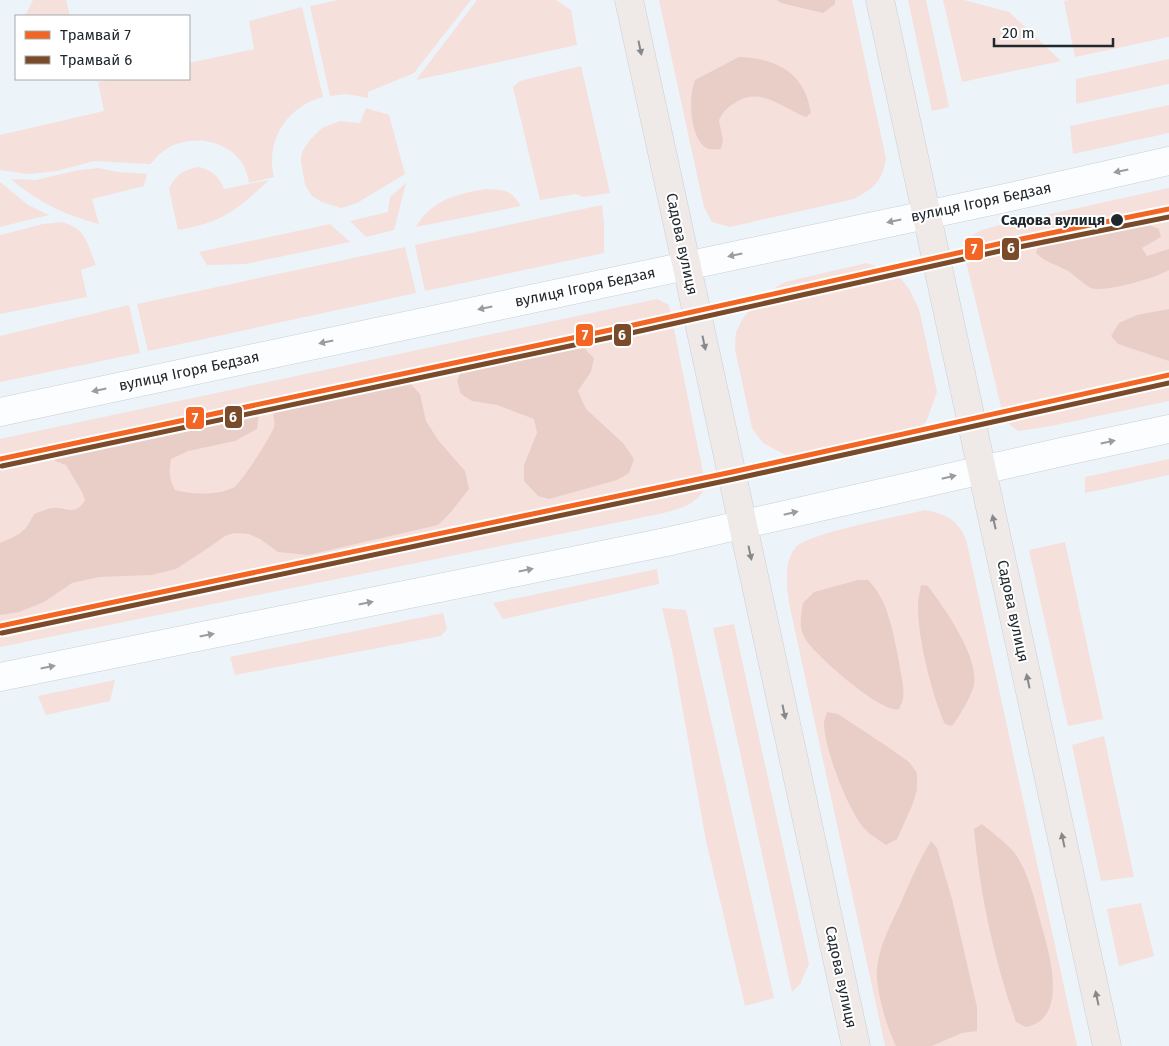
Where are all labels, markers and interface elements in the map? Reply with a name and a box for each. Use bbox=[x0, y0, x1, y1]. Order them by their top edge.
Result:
legend bbox=[15, 15, 190, 80]
scale bar bbox=[994, 15, 1113, 47]
text: 20 m bbox=[1002, 24, 1035, 42]
text: Трамвай 7 bbox=[60, 26, 131, 44]
one-way arrow bbox=[636, 40, 644, 56]
text: Трамвай 6 bbox=[60, 51, 132, 69]
one-way arrow bbox=[1113, 168, 1129, 176]
street label: вулиця Ігоря Бедзая bbox=[909, 178, 1053, 226]
street label: Садова вулиця bbox=[662, 191, 702, 297]
place label: Садова вулиця bbox=[1001, 211, 1105, 229]
marker: Садова вулиця bbox=[1109, 212, 1125, 228]
one-way arrow bbox=[887, 217, 902, 225]
line badge: 7 bbox=[964, 237, 984, 261]
line badge: 6 bbox=[1001, 237, 1020, 261]
text: 6 bbox=[1007, 240, 1015, 257]
text: 7 bbox=[971, 241, 978, 258]
one-way arrow bbox=[728, 251, 743, 259]
street label: вулиця Ігоря Бедзая bbox=[513, 263, 657, 311]
one-way arrow bbox=[478, 304, 493, 312]
line badge: 7 bbox=[575, 323, 594, 347]
line badge: 6 bbox=[613, 323, 632, 347]
text: 7 bbox=[582, 327, 589, 344]
text: 6 bbox=[618, 327, 626, 344]
one-way arrow bbox=[700, 336, 708, 351]
one-way arrow bbox=[319, 338, 334, 346]
street label: вулиця Ігоря Бедзая bbox=[117, 347, 261, 395]
one-way arrow bbox=[91, 387, 107, 395]
line badge: 6 bbox=[224, 405, 243, 429]
line badge: 7 bbox=[185, 406, 205, 430]
text: 6 bbox=[229, 409, 237, 426]
text: 7 bbox=[192, 410, 199, 427]
one-way arrow bbox=[1100, 437, 1116, 445]
one-way arrow bbox=[942, 473, 957, 481]
one-way arrow bbox=[783, 509, 798, 517]
one-way arrow bbox=[990, 514, 998, 529]
one-way arrow bbox=[746, 546, 754, 562]
street label: Садова вулиця bbox=[993, 558, 1033, 664]
one-way arrow bbox=[518, 566, 533, 574]
one-way arrow bbox=[359, 598, 375, 606]
one-way arrow bbox=[199, 631, 215, 639]
one-way arrow bbox=[40, 663, 56, 671]
one-way arrow bbox=[1024, 672, 1032, 688]
one-way arrow bbox=[780, 705, 788, 720]
one-way arrow bbox=[1059, 832, 1067, 847]
street label: Садова вулиця bbox=[821, 924, 861, 1030]
one-way arrow bbox=[1093, 991, 1101, 1006]

